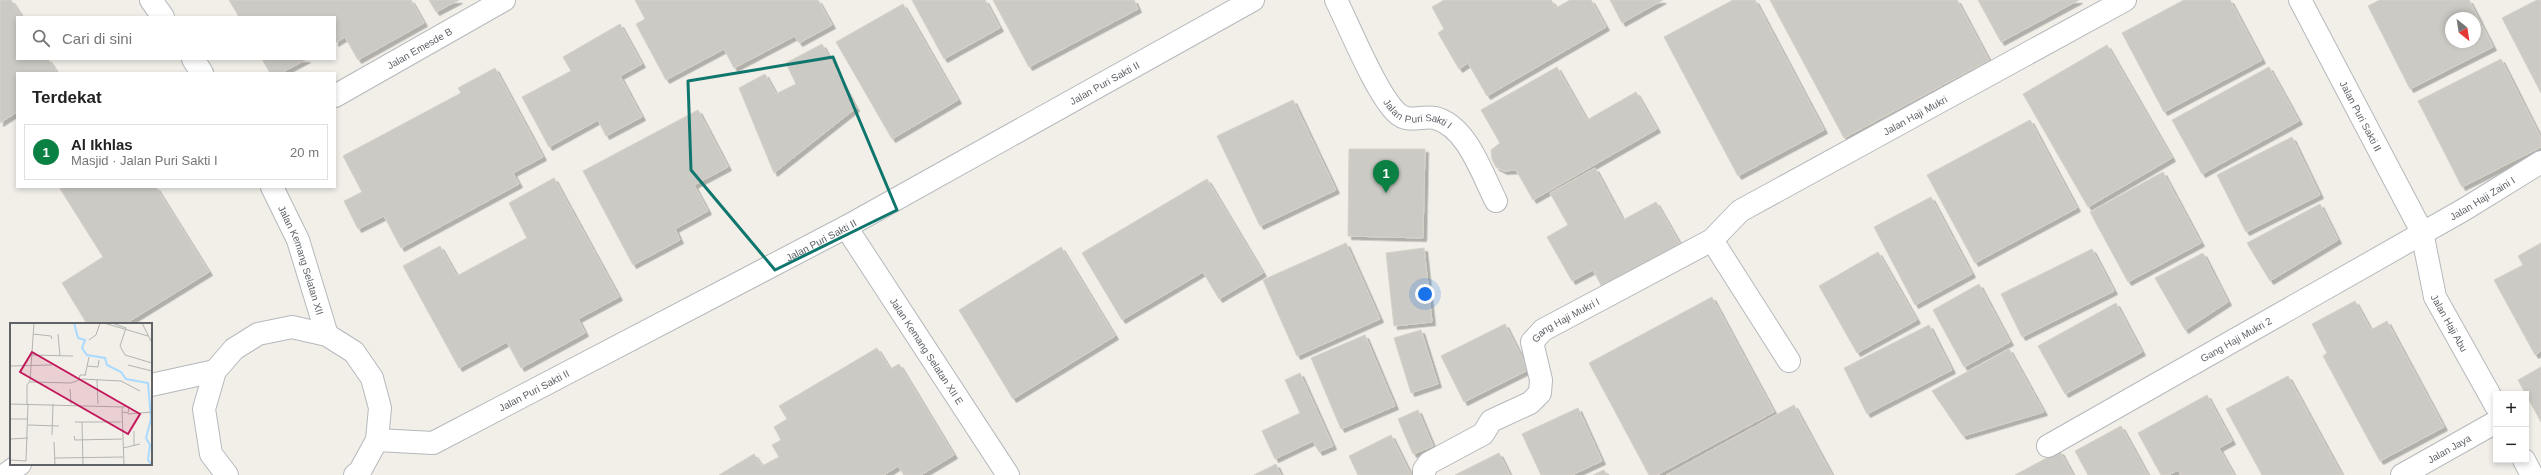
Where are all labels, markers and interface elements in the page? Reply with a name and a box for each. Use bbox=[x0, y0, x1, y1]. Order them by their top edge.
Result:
north arrow bbox=[2445, 12, 2481, 48]
search box bbox=[16, 16, 336, 60]
street label: Jalan Emesde B bbox=[385, 25, 454, 71]
icon: search bbox=[30, 27, 52, 49]
text: Cari di sini bbox=[62, 30, 132, 47]
street label: Jalan Puri Sakti II bbox=[1068, 59, 1141, 107]
street label: Jalan Puri Sakti II bbox=[2338, 79, 2384, 153]
text: Terdekat bbox=[32, 88, 102, 107]
street label: Jalan Haji Mukri bbox=[1881, 93, 1949, 137]
street label: Jalan Puri Sakti I bbox=[1382, 96, 1454, 130]
text: Al Ikhlas bbox=[71, 136, 133, 153]
text: 1 bbox=[42, 145, 50, 160]
text: 20 m bbox=[290, 145, 319, 160]
text: Masjid · Jalan Puri Sakti I bbox=[71, 153, 218, 168]
pin: 1 bbox=[1373, 160, 1399, 193]
street label: Jalan Haji Zaini I bbox=[2448, 174, 2517, 222]
street label: Jalan Kemang Selatan XII bbox=[276, 204, 326, 316]
street label: Jalan Puri Sakti II bbox=[784, 217, 858, 263]
your location bbox=[1415, 284, 1435, 304]
street label: Jalan Haji Abu bbox=[2429, 292, 2470, 353]
street label: Jalan Kemang Selatan XII E bbox=[888, 296, 966, 407]
street label: Gang Haji Mukri I bbox=[1529, 296, 1601, 344]
street label: Gang Haji Mukri 2 bbox=[2198, 314, 2274, 364]
inset map bbox=[10, 323, 152, 465]
street label: Jalan Puri Sakti II bbox=[497, 367, 571, 413]
map controls bbox=[2493, 391, 2529, 463]
button: + bbox=[2493, 391, 2529, 427]
button: − bbox=[2493, 427, 2529, 463]
street label: Jalan Jaya bbox=[2426, 432, 2473, 465]

